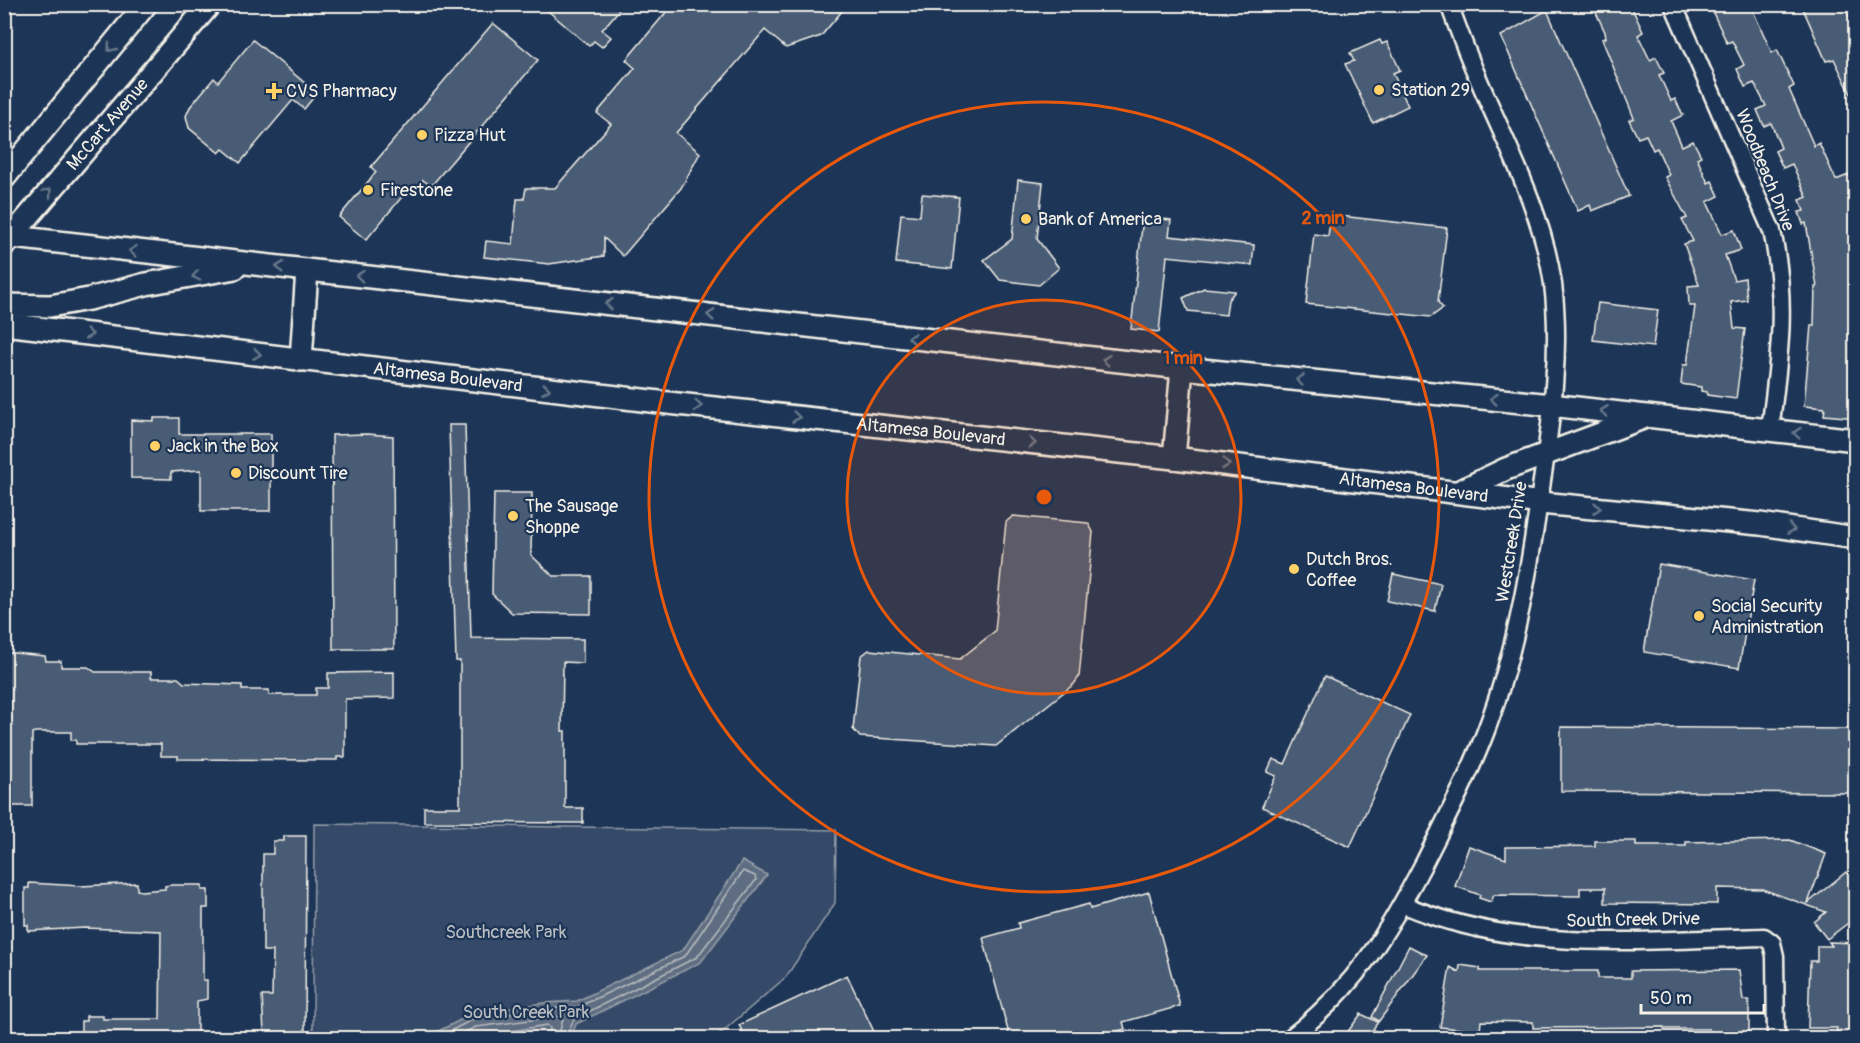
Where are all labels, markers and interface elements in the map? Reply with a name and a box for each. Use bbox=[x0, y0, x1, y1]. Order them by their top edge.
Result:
one-way arrow bbox=[107, 41, 118, 52]
street label: McCart Avenue bbox=[61, 73, 153, 175]
place label: Station 29 bbox=[1391, 79, 1470, 102]
place label: CVS Pharmacy bbox=[286, 80, 397, 103]
marker: Station 29 bbox=[1372, 83, 1386, 97]
marker: CVS Pharmacy bbox=[267, 84, 281, 98]
street label: Woodbeach Drive bbox=[1730, 106, 1800, 234]
place label: Pizza Hut bbox=[434, 124, 507, 147]
marker: Pizza Hut bbox=[415, 128, 429, 142]
place label: Firestone bbox=[380, 179, 453, 202]
marker: Firestone bbox=[361, 183, 375, 197]
one-way arrow bbox=[41, 188, 52, 199]
text: 2 min bbox=[1301, 207, 1345, 230]
place label: Bank of America bbox=[1038, 208, 1162, 231]
marker: Bank of America bbox=[1019, 212, 1033, 226]
one-way arrow bbox=[128, 245, 137, 257]
one-way arrow bbox=[276, 261, 285, 274]
one-way arrow bbox=[191, 269, 201, 282]
one-way arrow bbox=[355, 270, 364, 283]
one-way arrow bbox=[605, 298, 614, 311]
one-way arrow bbox=[706, 309, 716, 322]
one-way arrow bbox=[85, 328, 94, 340]
one-way arrow bbox=[907, 332, 917, 345]
text: 1 min bbox=[1163, 347, 1203, 370]
one-way arrow bbox=[253, 348, 262, 360]
one-way arrow bbox=[1101, 354, 1110, 366]
street label: Altamesa Boulevard bbox=[372, 357, 524, 397]
one-way arrow bbox=[1295, 374, 1304, 387]
one-way arrow bbox=[542, 382, 551, 394]
one-way arrow bbox=[1489, 393, 1498, 406]
one-way arrow bbox=[694, 399, 703, 412]
one-way arrow bbox=[1599, 406, 1608, 418]
one-way arrow bbox=[792, 410, 801, 423]
street label: Altamesa Boulevard bbox=[855, 412, 1007, 451]
one-way arrow bbox=[1793, 428, 1802, 440]
place label: Jack in the Box bbox=[167, 435, 279, 458]
one-way arrow bbox=[1027, 436, 1036, 448]
marker: Jack in the Box bbox=[148, 439, 162, 453]
one-way arrow bbox=[1221, 457, 1230, 470]
place label: Discount Tire bbox=[248, 462, 348, 485]
marker: Discount Tire bbox=[229, 466, 243, 480]
street label: Altamesa Boulevard bbox=[1338, 467, 1490, 508]
street label: Westcreek Drive bbox=[1491, 480, 1533, 604]
centre of rings bbox=[1034, 487, 1054, 507]
place label: The Sausage Shoppe bbox=[525, 495, 618, 539]
one-way arrow bbox=[1593, 501, 1602, 514]
marker: The Sausage Shoppe bbox=[506, 509, 520, 523]
one-way arrow bbox=[1786, 522, 1796, 534]
place label: Dutch Bros. Coffee bbox=[1306, 548, 1393, 592]
marker: Dutch Bros. Coffee bbox=[1287, 562, 1301, 576]
place label: Social Security Administration bbox=[1711, 595, 1824, 639]
marker: Social Security Administration bbox=[1692, 609, 1706, 623]
street label: South Creek Drive bbox=[1566, 907, 1700, 933]
park label: Southcreek Park bbox=[446, 921, 567, 944]
scale bar bbox=[1641, 977, 1764, 1015]
text: 50 m bbox=[1650, 987, 1692, 1010]
park label: South Creek Park bbox=[463, 1001, 590, 1024]

